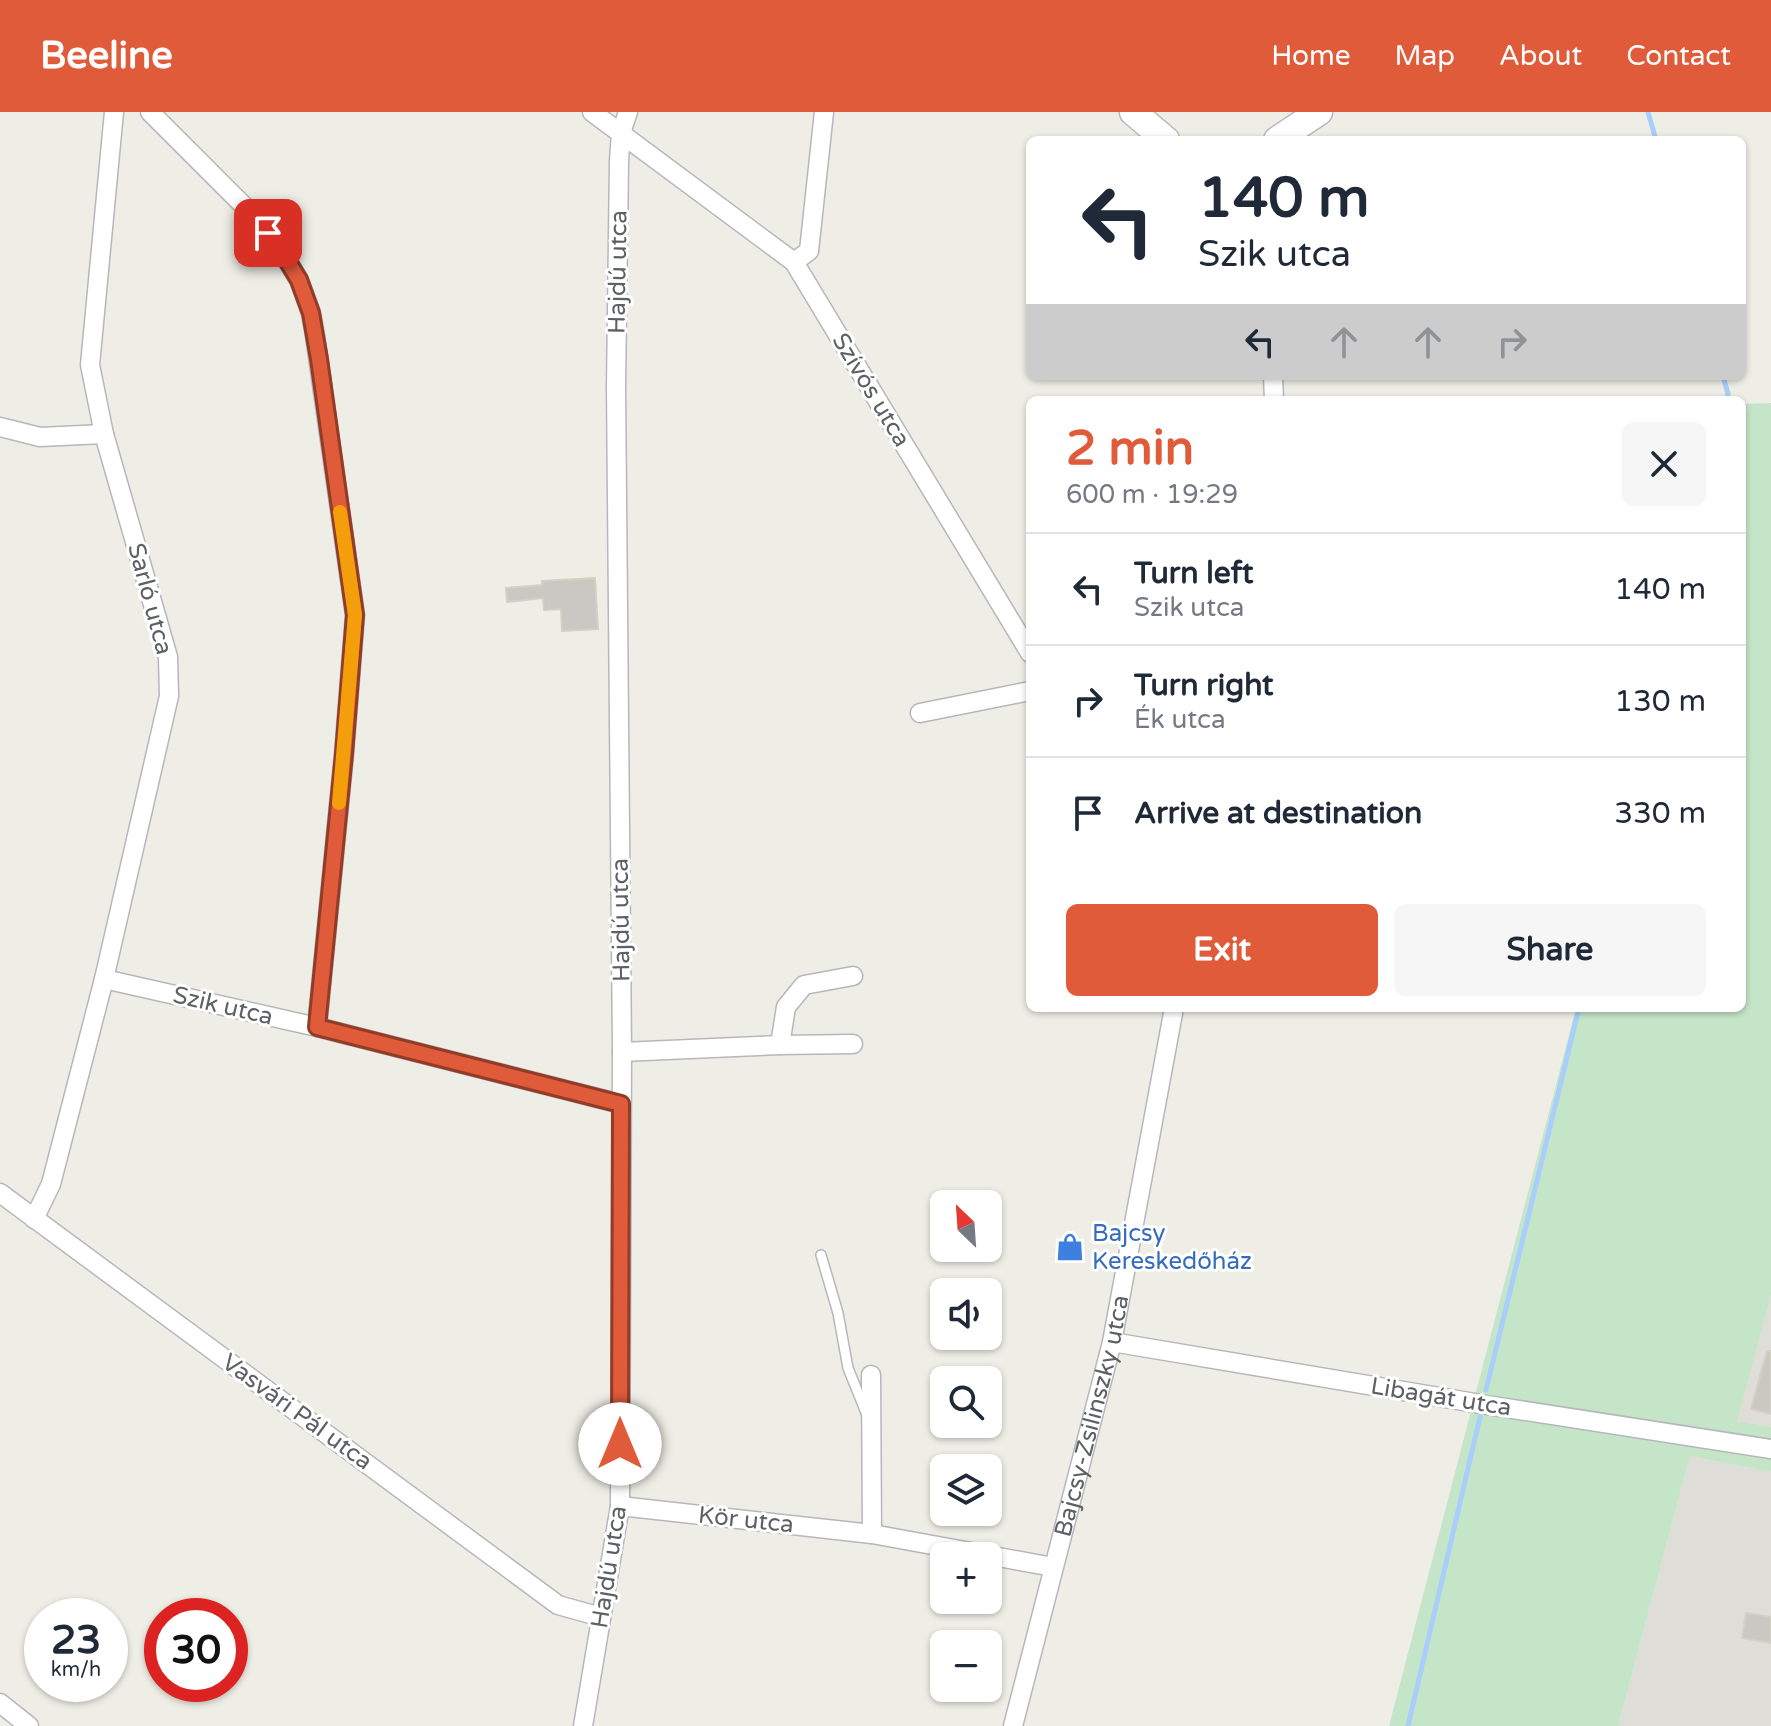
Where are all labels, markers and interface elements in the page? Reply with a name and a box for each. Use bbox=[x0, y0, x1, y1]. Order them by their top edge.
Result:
text: Beeline bbox=[40, 33, 173, 79]
text: Home bbox=[1271, 39, 1351, 73]
text: Map bbox=[1395, 39, 1455, 73]
text: About bbox=[1499, 39, 1582, 73]
text: Contact bbox=[1626, 39, 1731, 73]
text: 140 m bbox=[1198, 165, 1369, 232]
icon: left bbox=[1066, 168, 1170, 272]
pin bbox=[234, 199, 302, 267]
street label: Hajdú utca bbox=[602, 210, 634, 334]
icon: arrive bbox=[246, 211, 290, 255]
text: Szik utca bbox=[1198, 233, 1351, 276]
icon: left bbox=[1238, 320, 1282, 364]
icon: ahead bbox=[1322, 320, 1366, 364]
icon: ahead bbox=[1406, 320, 1450, 364]
icon: right bbox=[1490, 320, 1534, 364]
street label: Szívós utca bbox=[826, 328, 916, 452]
text: 2 min bbox=[1066, 420, 1194, 478]
button: close bbox=[1622, 422, 1706, 506]
text: 600 m · 19:29 bbox=[1066, 479, 1238, 510]
street label: Sarló utca bbox=[121, 540, 179, 658]
text: Turn left bbox=[1134, 555, 1253, 592]
icon: left bbox=[1066, 567, 1110, 611]
text: 140 m bbox=[1614, 571, 1706, 608]
text: Szik utca bbox=[1134, 592, 1244, 623]
text: Turn right bbox=[1134, 667, 1274, 704]
icon: right bbox=[1066, 679, 1110, 723]
text: 130 m bbox=[1614, 683, 1706, 720]
text: Ék utca bbox=[1134, 704, 1226, 735]
icon: arrive bbox=[1066, 791, 1110, 835]
text: Arrive at destination bbox=[1134, 795, 1422, 832]
text: 330 m bbox=[1614, 795, 1706, 832]
street label: Hajdú utca bbox=[605, 858, 637, 982]
button: Exit bbox=[1066, 904, 1378, 996]
button: Share bbox=[1394, 904, 1706, 996]
street label: Szik utca bbox=[170, 980, 276, 1032]
north arrow bbox=[930, 1190, 1002, 1262]
map controls bbox=[930, 1190, 1002, 1702]
place label: Bajcsy Kereskedőház bbox=[1092, 1219, 1252, 1276]
shop icon: Bajcsy Kereskedőház bbox=[1055, 1232, 1085, 1262]
button: sound bbox=[930, 1278, 1002, 1350]
street label: Bajcsy-Zsilinszky utca bbox=[1048, 1293, 1135, 1540]
street label: Vasvári Pál utca bbox=[216, 1348, 378, 1476]
button: search bbox=[930, 1366, 1002, 1438]
street label: Libagát utca bbox=[1369, 1372, 1513, 1422]
position arrow bbox=[578, 1402, 662, 1486]
button: layers bbox=[930, 1454, 1002, 1526]
street label: Kör utca bbox=[697, 1501, 795, 1539]
street label: Hajdú utca bbox=[585, 1504, 633, 1630]
button: + bbox=[930, 1542, 1002, 1614]
speed limit sign: 30 bbox=[144, 1598, 248, 1702]
text: 23 bbox=[51, 1616, 101, 1664]
button: − bbox=[930, 1630, 1002, 1702]
text: km/h bbox=[51, 1658, 101, 1682]

